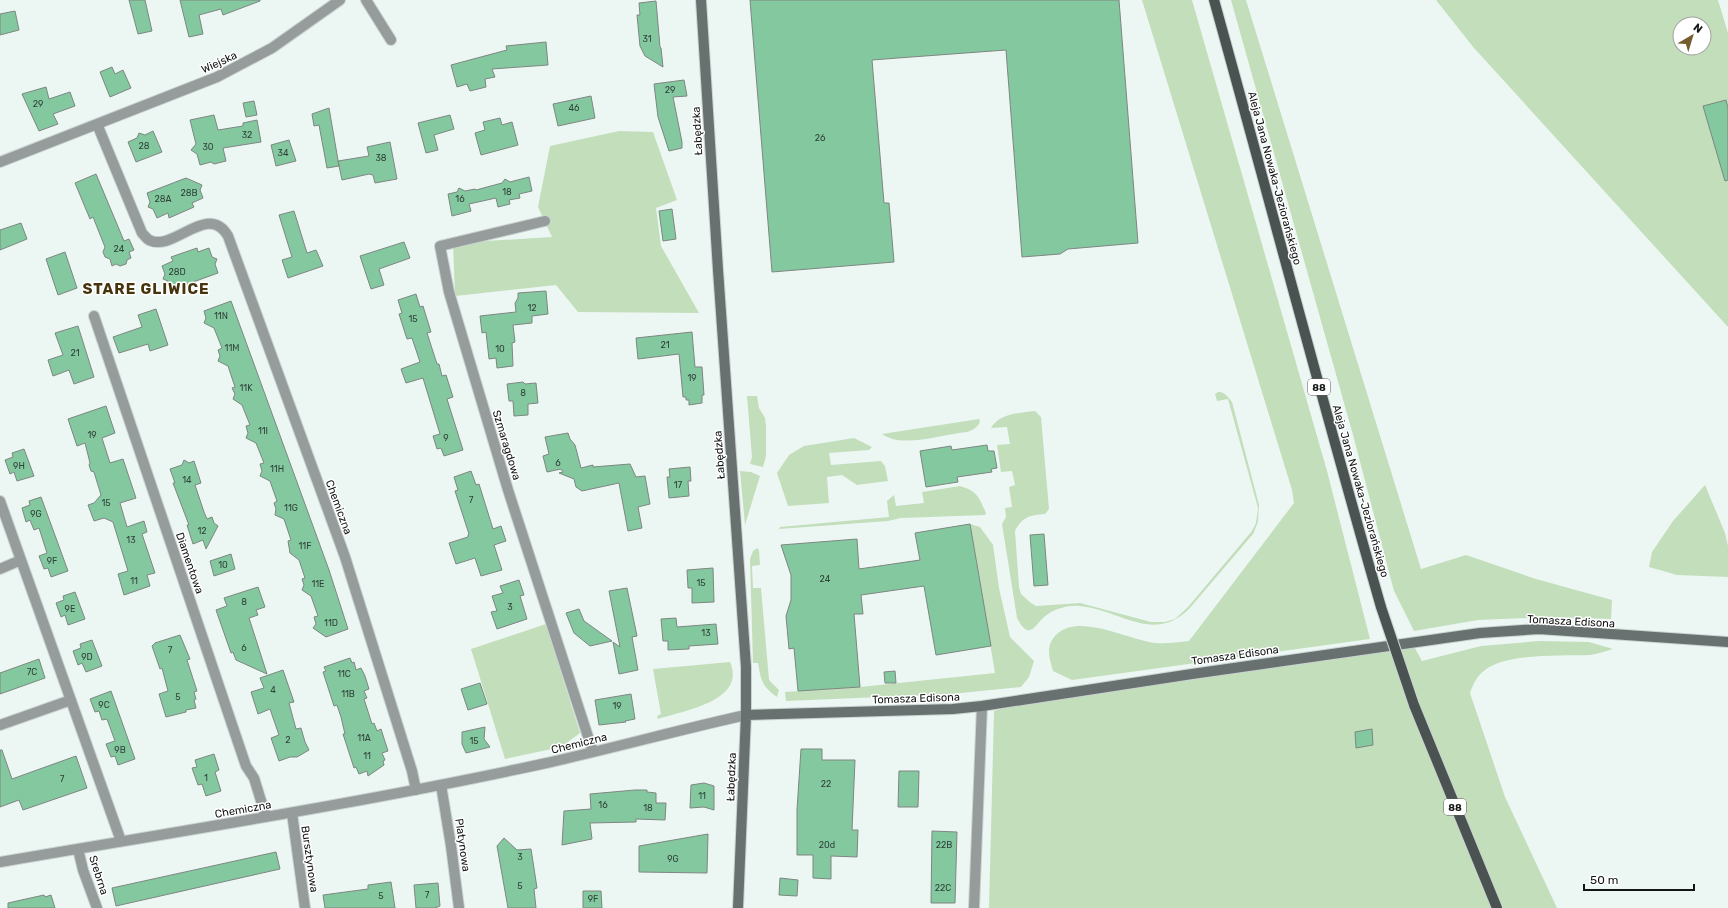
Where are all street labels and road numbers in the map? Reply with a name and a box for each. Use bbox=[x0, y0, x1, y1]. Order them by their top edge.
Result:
street label: Wiejska bbox=[199, 49, 239, 76]
street label: Aleja Jana Nowaka-Jeziorańskiego bbox=[1245, 90, 1304, 266]
street label: Łabędzka bbox=[690, 106, 705, 156]
road number: 88 bbox=[1308, 379, 1330, 395]
street label: Aleja Jana Nowaka-Jeziorańskiego bbox=[1330, 403, 1391, 579]
street label: Szmaragdowa bbox=[490, 409, 523, 482]
street label: Łabędzka bbox=[711, 430, 728, 480]
street label: Chemiczna bbox=[323, 478, 354, 536]
street label: Diamentowa bbox=[173, 531, 206, 596]
street label: Tomasza Edisona bbox=[1527, 613, 1615, 630]
street label: Tomasza Edisona bbox=[1191, 643, 1280, 668]
street label: Tomasza Edisona bbox=[872, 690, 960, 707]
street label: Chemiczna bbox=[550, 730, 608, 757]
street label: Łabędzka bbox=[724, 752, 739, 802]
street label: Chemiczna bbox=[214, 798, 272, 821]
road number: 88 bbox=[1444, 799, 1466, 815]
street label: Platynowa bbox=[452, 818, 473, 873]
street label: Bursztynowa bbox=[298, 825, 321, 893]
street label: Srebrna bbox=[86, 854, 111, 896]

